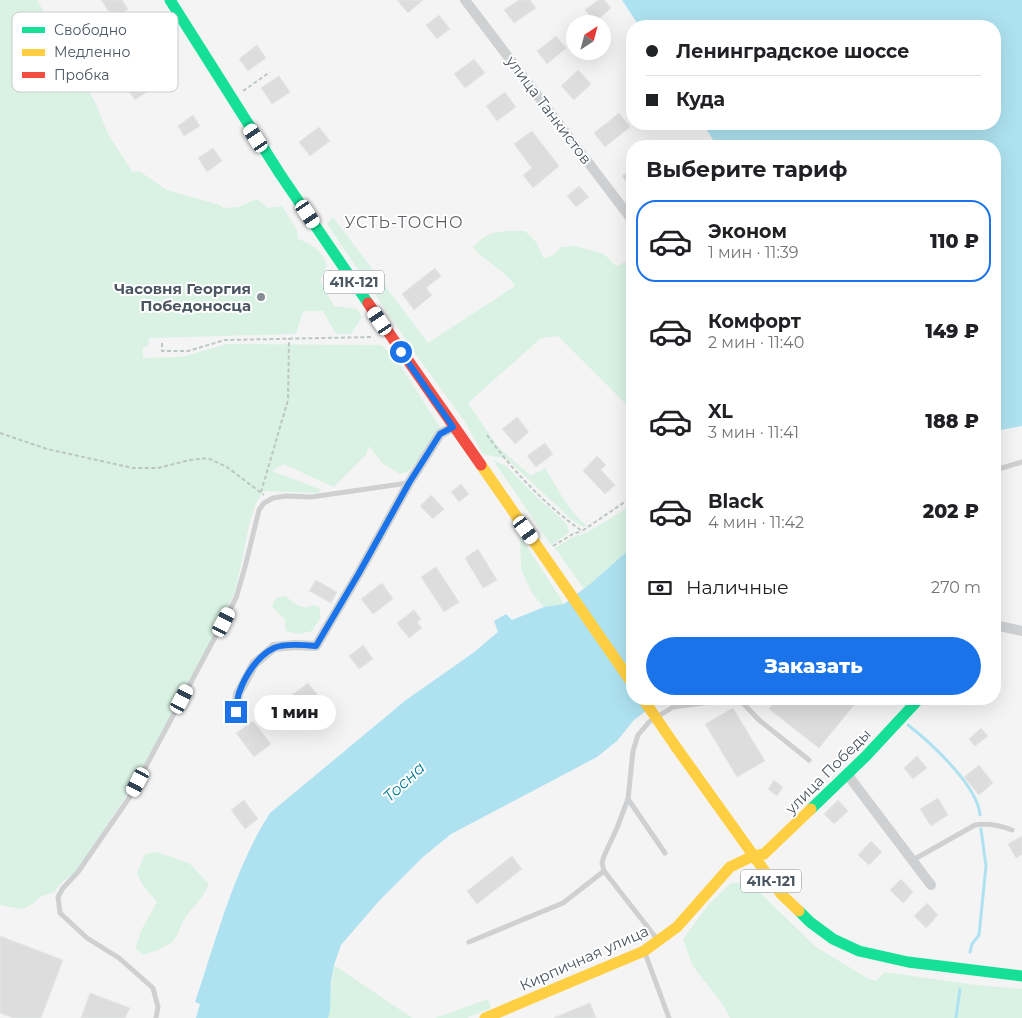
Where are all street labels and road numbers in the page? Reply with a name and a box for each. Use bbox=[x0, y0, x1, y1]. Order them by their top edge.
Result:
street label: улица Танкистов bbox=[501, 51, 596, 168]
road number: 41К-121 bbox=[324, 270, 384, 294]
street label: улица Победы bbox=[781, 724, 875, 818]
road number: 41К-121 bbox=[741, 869, 801, 892]
street label: Кирпичная улица bbox=[517, 921, 651, 995]

